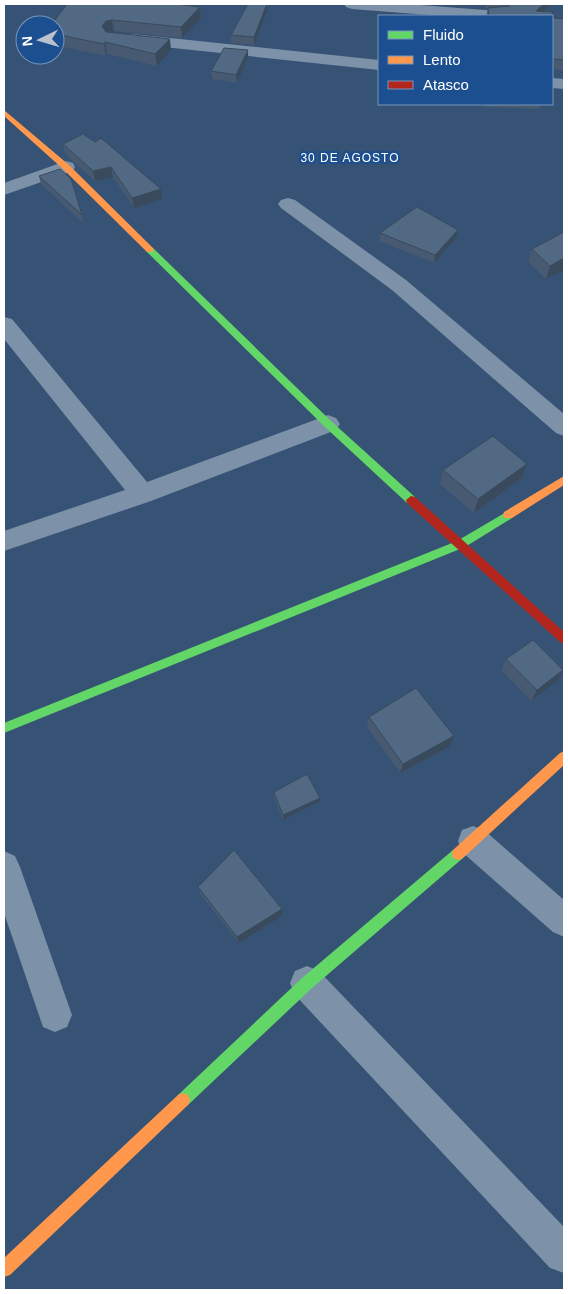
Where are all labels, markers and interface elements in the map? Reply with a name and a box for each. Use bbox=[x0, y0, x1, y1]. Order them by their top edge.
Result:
north arrow bbox=[15, 15, 65, 65]
legend bbox=[378, 15, 553, 105]
text: Fluido bbox=[423, 26, 464, 43]
text: N bbox=[19, 35, 35, 47]
text: Lento bbox=[423, 51, 461, 68]
text: Atasco bbox=[423, 76, 469, 93]
district label: 30 DE AGOSTO bbox=[300, 151, 400, 165]

